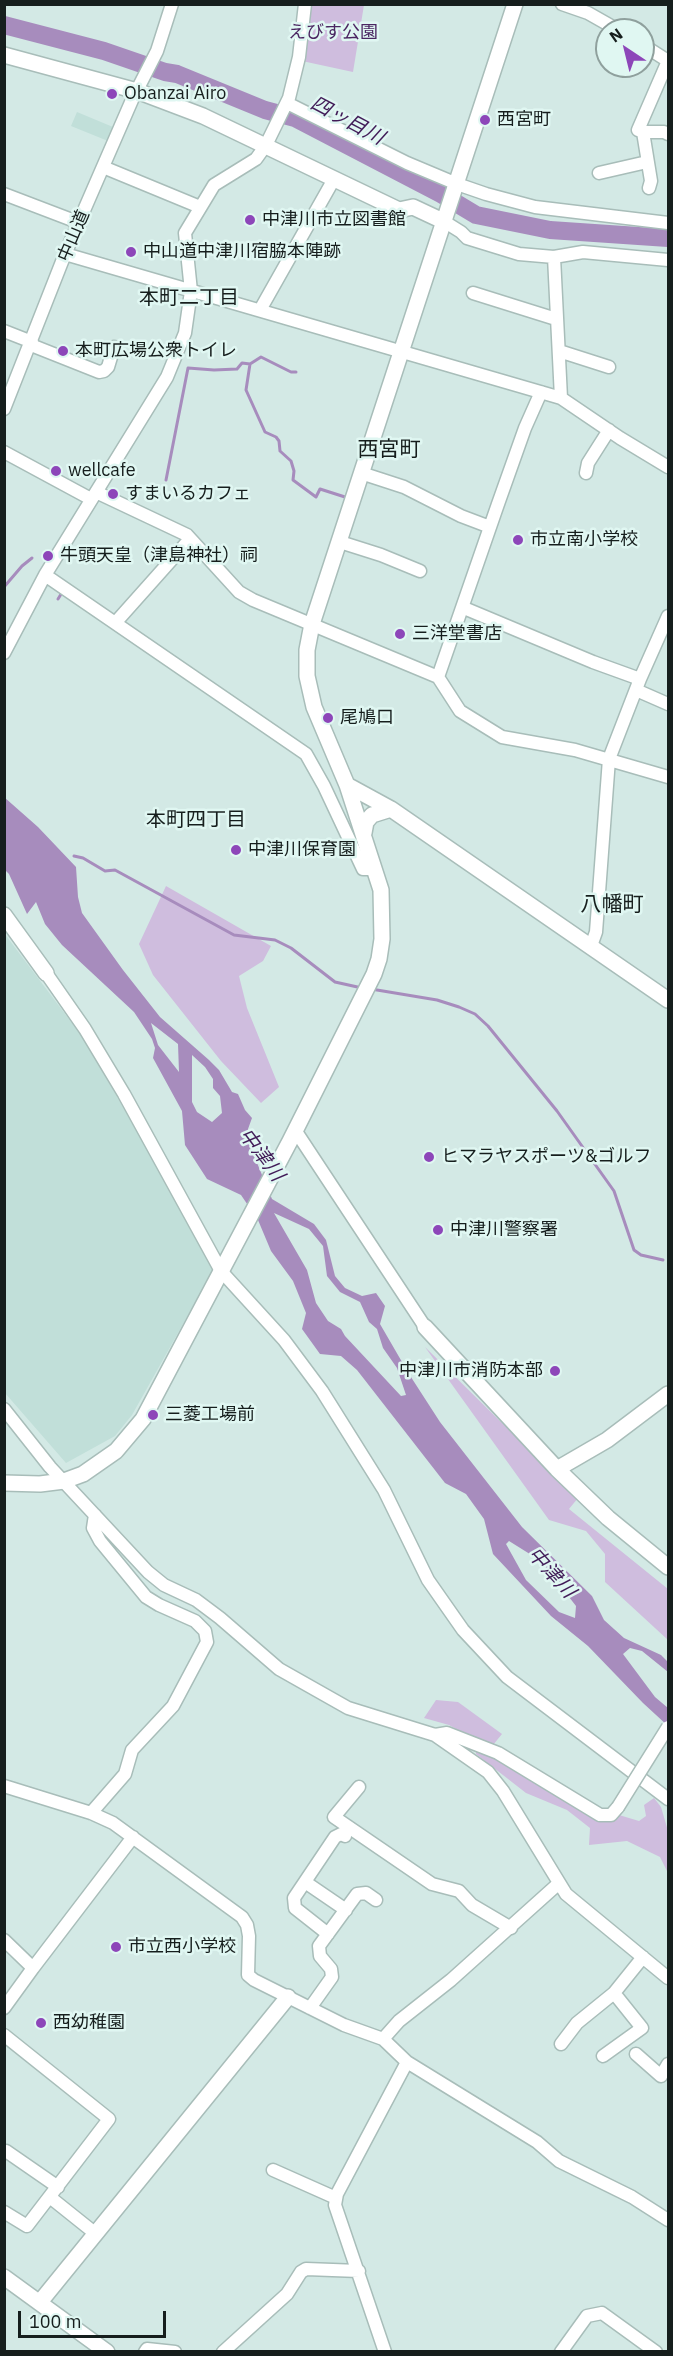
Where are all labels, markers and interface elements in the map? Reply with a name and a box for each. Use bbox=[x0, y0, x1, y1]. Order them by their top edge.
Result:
north arrow bbox=[595, 18, 655, 78]
park label: えびす公園 bbox=[288, 22, 378, 44]
text: N bbox=[605, 23, 626, 46]
place label: Obanzai Airo bbox=[124, 83, 226, 105]
marker: Obanzai Airo bbox=[105, 87, 119, 101]
water label: 四ッ目川 bbox=[306, 92, 388, 150]
place label: 西宮町 bbox=[497, 109, 551, 131]
marker: 西宮町 bbox=[478, 113, 492, 127]
street label: 中山道 bbox=[54, 207, 94, 265]
place label: 中津川市立図書館 bbox=[262, 209, 406, 231]
marker: 中津川市立図書館 bbox=[243, 213, 257, 227]
place label: 中山道中津川宿脇本陣跡 bbox=[143, 241, 341, 263]
marker: 中山道中津川宿脇本陣跡 bbox=[124, 245, 138, 259]
district label: 本町二丁目 bbox=[139, 286, 239, 310]
place label: 本町広場公衆トイレ bbox=[75, 340, 237, 362]
marker: 本町広場公衆トイレ bbox=[56, 344, 70, 358]
district label: 西宮町 bbox=[358, 437, 420, 463]
place label: wellcafe bbox=[68, 460, 136, 482]
marker: wellcafe bbox=[49, 464, 63, 478]
place label: すまいるカフェ bbox=[125, 483, 251, 505]
marker: すまいるカフェ bbox=[106, 487, 120, 501]
place label: 市立南小学校 bbox=[530, 529, 638, 551]
marker: 市立南小学校 bbox=[511, 533, 525, 547]
place label: 牛頭天皇（津島神社）祠 bbox=[60, 545, 258, 567]
marker: 牛頭天皇（津島神社）祠 bbox=[41, 549, 55, 563]
place label: 三洋堂書店 bbox=[412, 623, 502, 645]
marker: 三洋堂書店 bbox=[393, 627, 407, 641]
place label: 尾鳩口 bbox=[340, 707, 394, 729]
marker: 尾鳩口 bbox=[321, 711, 335, 725]
district label: 本町四丁目 bbox=[146, 808, 246, 832]
place label: 中津川保育園 bbox=[248, 839, 356, 861]
marker: 中津川保育園 bbox=[229, 843, 243, 857]
district label: 八幡町 bbox=[581, 892, 643, 918]
water label: 中津川 bbox=[233, 1124, 289, 1186]
place label: ヒマラヤスポーツ&ゴルフ bbox=[441, 1146, 651, 1168]
marker: ヒマラヤスポーツ&ゴルフ bbox=[422, 1150, 436, 1164]
place label: 中津川警察署 bbox=[450, 1219, 558, 1241]
marker: 中津川警察署 bbox=[431, 1223, 445, 1237]
place label: 中津川市消防本部 bbox=[399, 1360, 543, 1382]
marker: 中津川市消防本部 bbox=[548, 1364, 562, 1378]
place label: 三菱工場前 bbox=[165, 1404, 255, 1426]
marker: 三菱工場前 bbox=[146, 1408, 160, 1422]
water label: 中津川 bbox=[522, 1543, 580, 1603]
place label: 市立西小学校 bbox=[128, 1936, 236, 1958]
marker: 市立西小学校 bbox=[109, 1940, 123, 1954]
place label: 西幼稚園 bbox=[53, 2012, 125, 2034]
marker: 西幼稚園 bbox=[34, 2016, 48, 2030]
scale bar bbox=[21, 2299, 170, 2337]
text: 100 m bbox=[29, 2310, 81, 2333]

